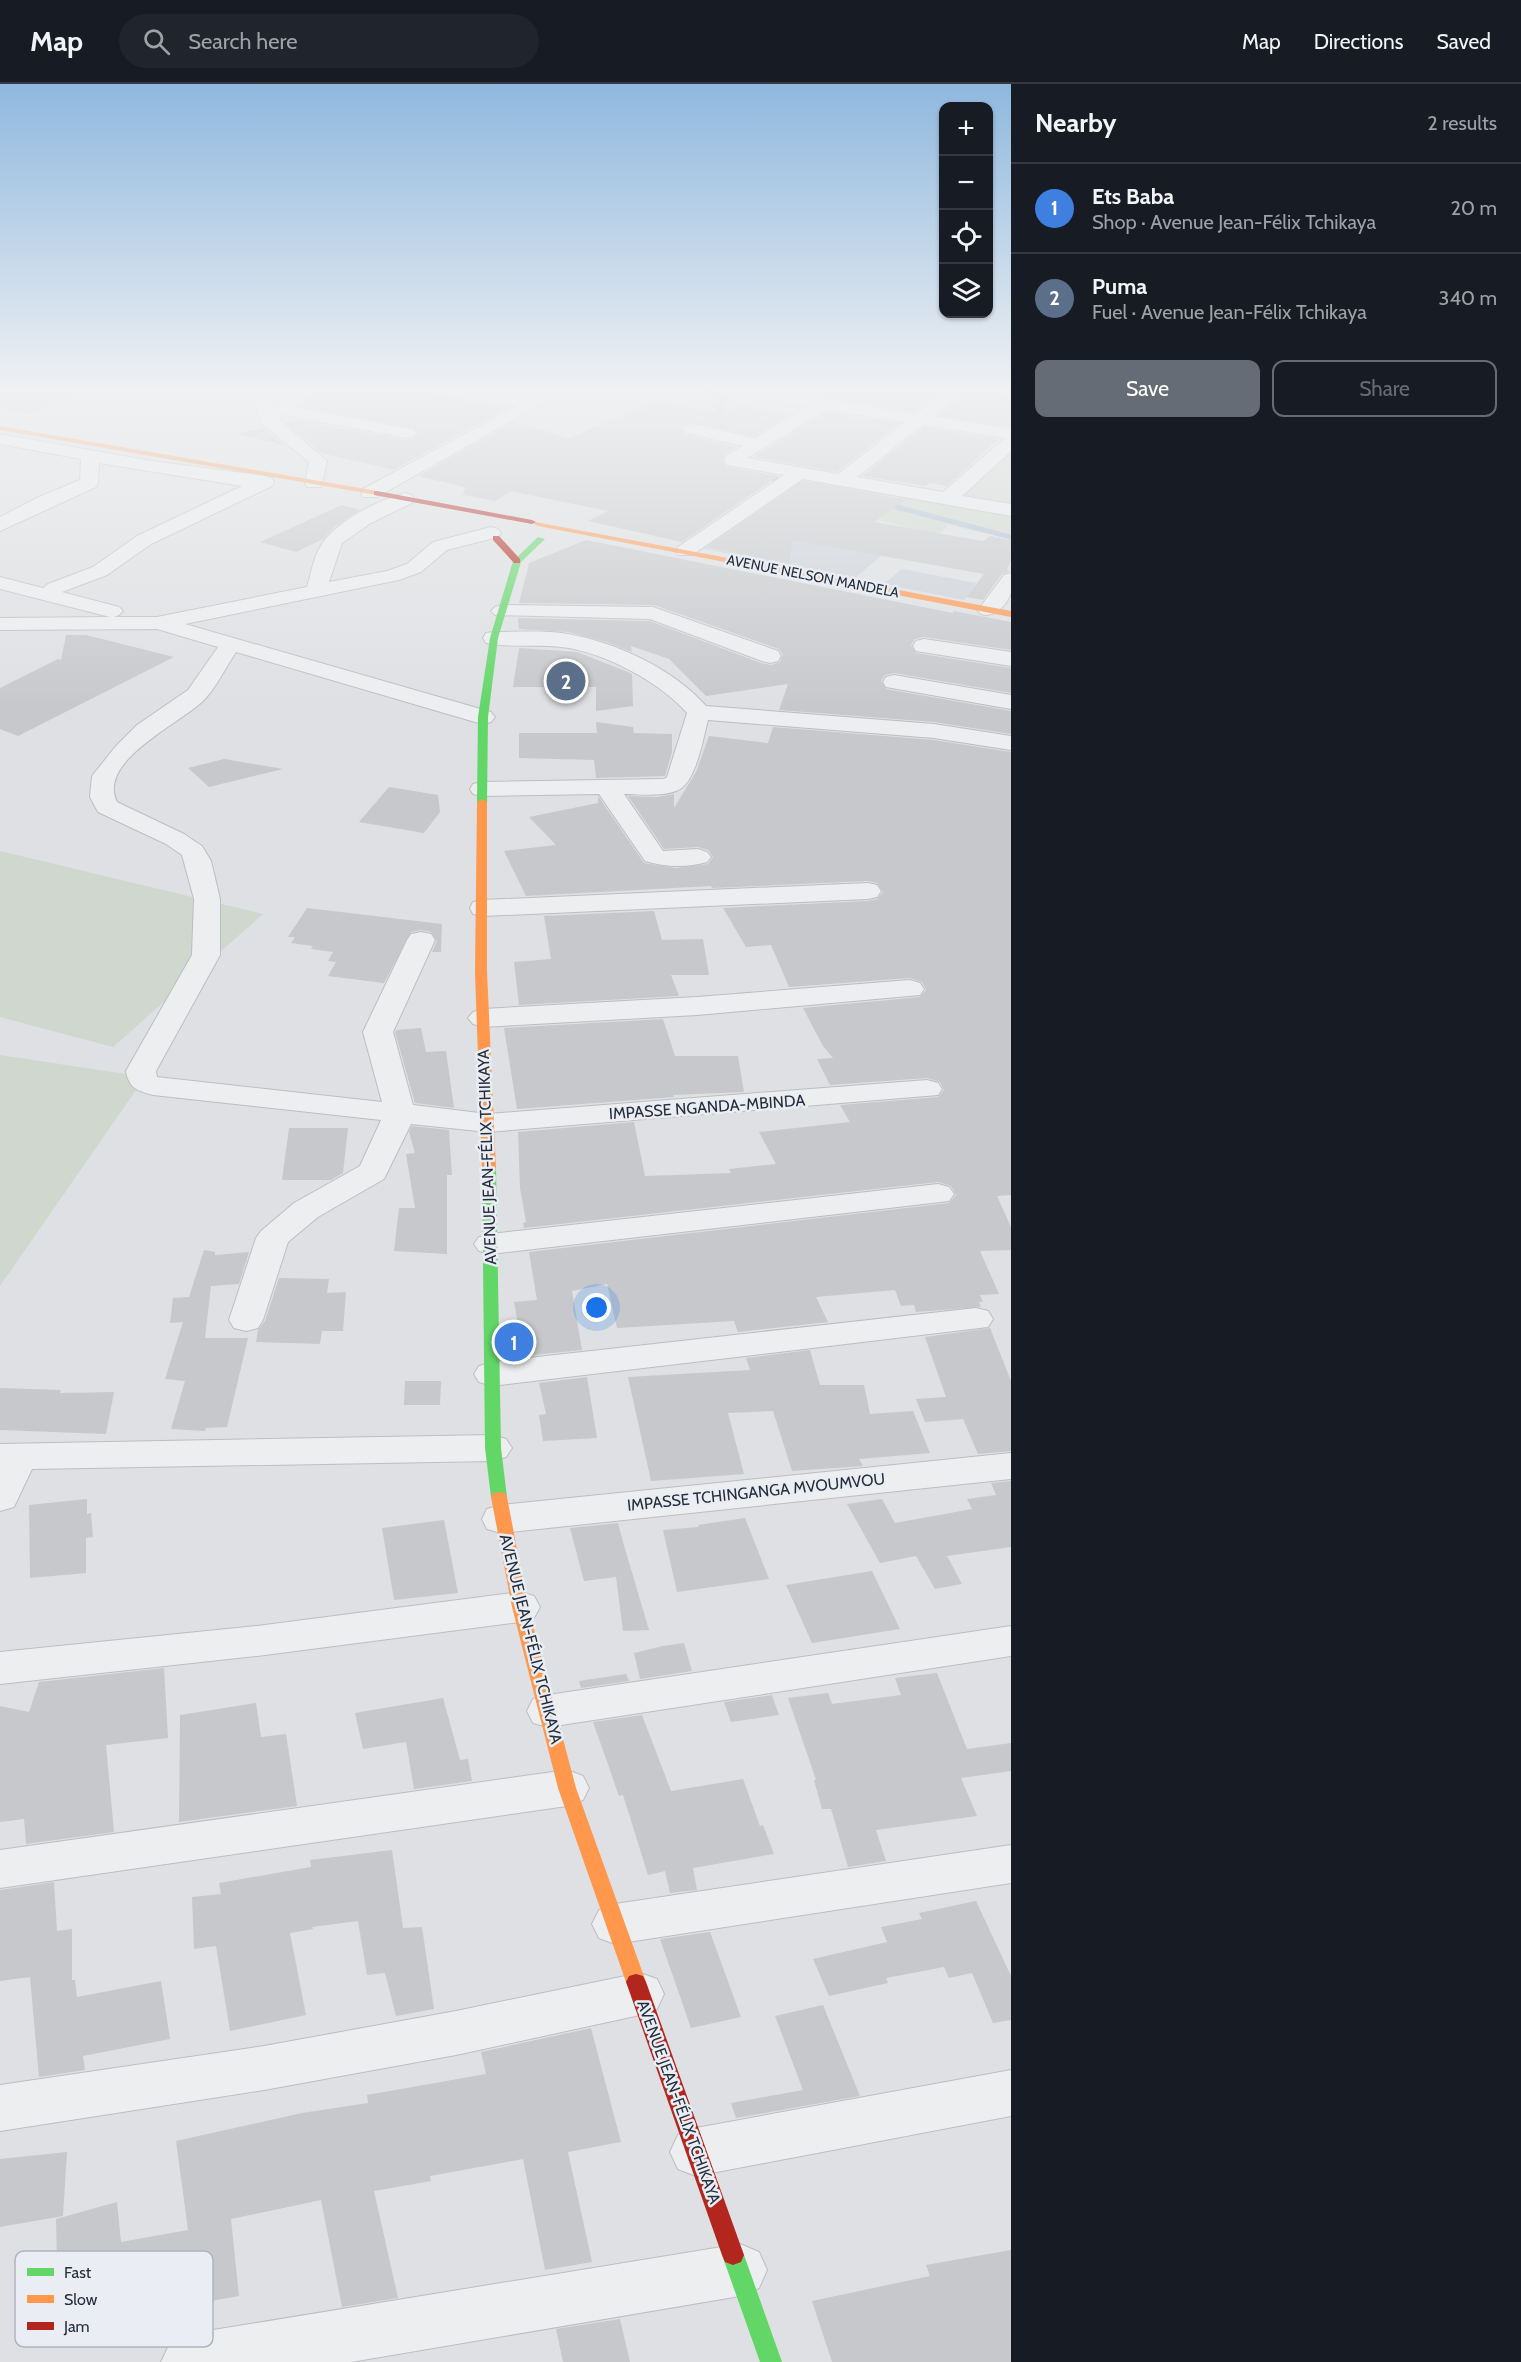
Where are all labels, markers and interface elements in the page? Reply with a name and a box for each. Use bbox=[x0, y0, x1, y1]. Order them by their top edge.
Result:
search box bbox=[119, 14, 539, 68]
text: Map bbox=[30, 24, 83, 58]
icon: search bbox=[140, 25, 173, 58]
text: Search here bbox=[188, 28, 297, 55]
text: Map bbox=[1242, 29, 1281, 54]
text: Directions bbox=[1314, 29, 1403, 54]
text: Saved bbox=[1436, 29, 1491, 54]
map controls bbox=[939, 102, 993, 318]
button: + bbox=[939, 102, 993, 156]
text: Nearby bbox=[1035, 107, 1116, 139]
text: 2 results bbox=[1427, 111, 1497, 135]
button: − bbox=[939, 156, 993, 210]
text: Ets Baba bbox=[1092, 183, 1174, 210]
text: 1 bbox=[1051, 196, 1058, 220]
text: 20 m bbox=[1451, 196, 1497, 220]
button: locate bbox=[939, 210, 993, 264]
text: Shop · Avenue Jean-Félix Tchikaya bbox=[1092, 210, 1376, 234]
button: layers bbox=[939, 264, 993, 318]
text: Puma bbox=[1092, 273, 1147, 300]
text: 2 bbox=[1049, 286, 1060, 310]
text: 340 m bbox=[1439, 286, 1497, 310]
text: Fuel · Avenue Jean-Félix Tchikaya bbox=[1092, 300, 1367, 324]
button: Save bbox=[1035, 360, 1260, 417]
button: Share bbox=[1272, 360, 1497, 417]
street label: AVENUE NELSON MANDELA bbox=[725, 550, 901, 602]
pin: 2 bbox=[546, 658, 586, 704]
street label: AVENUE JEAN-FÉLIX TCHIKAYA bbox=[474, 1049, 500, 1265]
street label: IMPASSE NGANDA-MBINDA bbox=[608, 1091, 806, 1123]
your location bbox=[582, 1293, 611, 1322]
pin: 1 bbox=[494, 1320, 534, 1364]
street label: IMPASSE TCHINGANGA MVOUMVOU bbox=[626, 1469, 886, 1515]
street label: AVENUE JEAN-FÉLIX TCHIKAYA bbox=[496, 1532, 566, 1746]
street label: AVENUE JEAN-FÉLIX TCHIKAYA bbox=[633, 1998, 725, 2207]
legend bbox=[15, 2251, 213, 2347]
text: Fast bbox=[64, 2263, 92, 2282]
text: Slow bbox=[64, 2290, 98, 2309]
text: Jam bbox=[63, 2317, 90, 2336]

